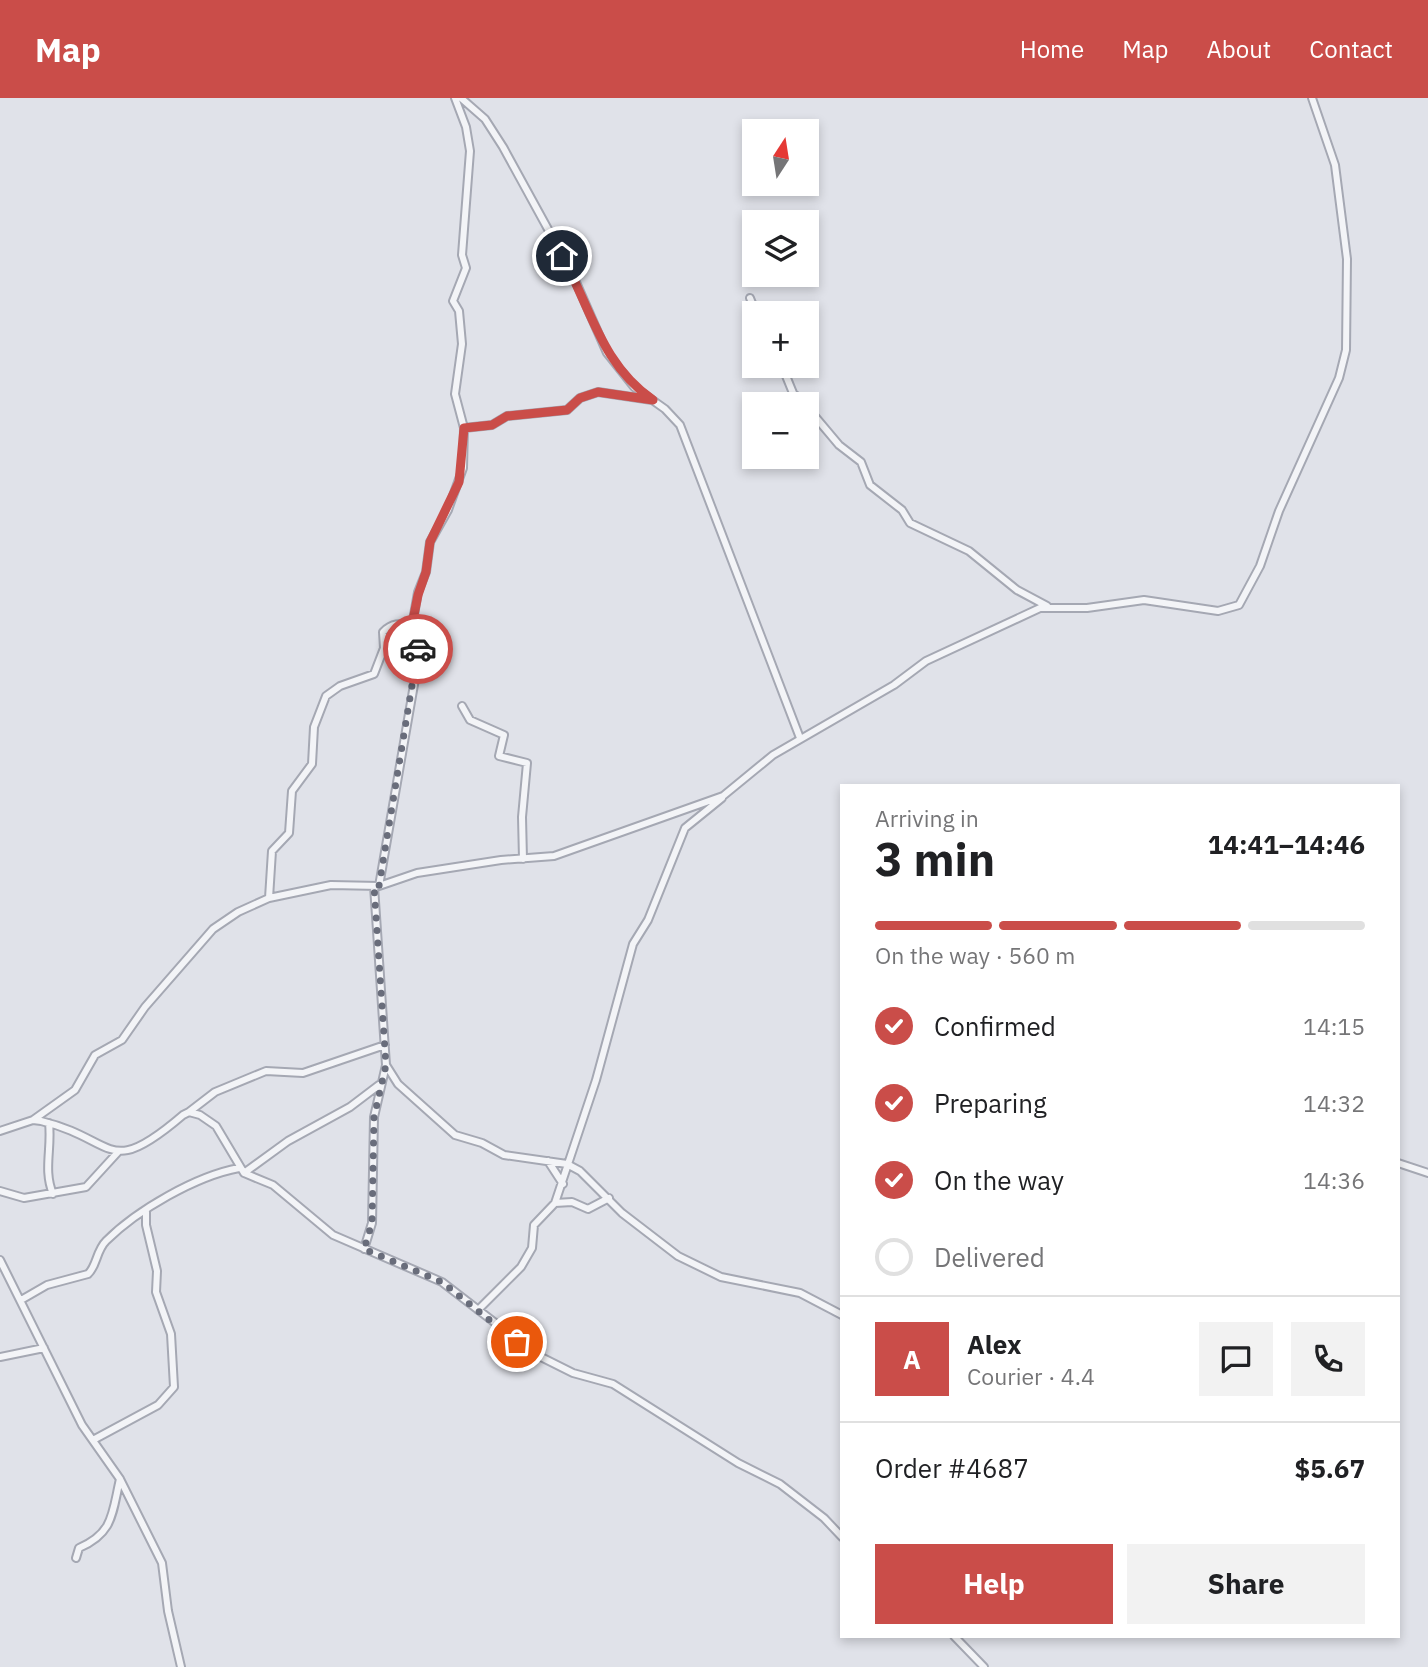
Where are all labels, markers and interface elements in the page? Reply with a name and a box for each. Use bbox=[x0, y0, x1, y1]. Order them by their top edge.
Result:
text: Map bbox=[35, 28, 101, 71]
text: Home bbox=[1020, 33, 1084, 65]
text: Map bbox=[1122, 33, 1168, 65]
text: About bbox=[1206, 33, 1271, 65]
text: Contact bbox=[1309, 33, 1393, 65]
north arrow bbox=[742, 119, 819, 196]
map controls bbox=[742, 119, 819, 469]
button: layers bbox=[742, 210, 819, 287]
pin bbox=[532, 226, 592, 286]
icon: home bbox=[543, 237, 581, 275]
button: + bbox=[742, 301, 819, 378]
button: − bbox=[742, 392, 819, 469]
courier bbox=[383, 614, 453, 684]
icon: car bbox=[399, 630, 437, 668]
text: Arriving in bbox=[875, 803, 979, 833]
text: 14:41–14:46 bbox=[1208, 827, 1365, 861]
text: 3 min bbox=[875, 829, 995, 889]
text: On the way · 560 m bbox=[875, 940, 1075, 970]
icon: check bbox=[875, 1007, 913, 1045]
text: Confirmed bbox=[934, 1009, 1056, 1043]
text: 14:15 bbox=[1303, 1011, 1365, 1041]
icon: check bbox=[875, 1084, 913, 1122]
text: Preparing bbox=[934, 1086, 1047, 1120]
text: 14:32 bbox=[1303, 1088, 1365, 1118]
icon: check bbox=[875, 1161, 913, 1199]
text: On the way bbox=[934, 1163, 1064, 1197]
text: 14:36 bbox=[1303, 1165, 1365, 1195]
text: Delivered bbox=[934, 1240, 1045, 1274]
pin bbox=[487, 1312, 547, 1372]
button: chat bbox=[1199, 1322, 1273, 1396]
button: phone bbox=[1291, 1322, 1365, 1396]
icon: bag bbox=[498, 1323, 536, 1361]
text: Alex bbox=[967, 1327, 1021, 1361]
text: A bbox=[903, 1342, 921, 1376]
text: Courier · 4.4 bbox=[967, 1361, 1095, 1391]
text: Order #4687 bbox=[875, 1451, 1029, 1485]
text: $5.67 bbox=[1295, 1451, 1365, 1485]
button: Help bbox=[875, 1544, 1113, 1624]
button: Share bbox=[1127, 1544, 1365, 1624]

